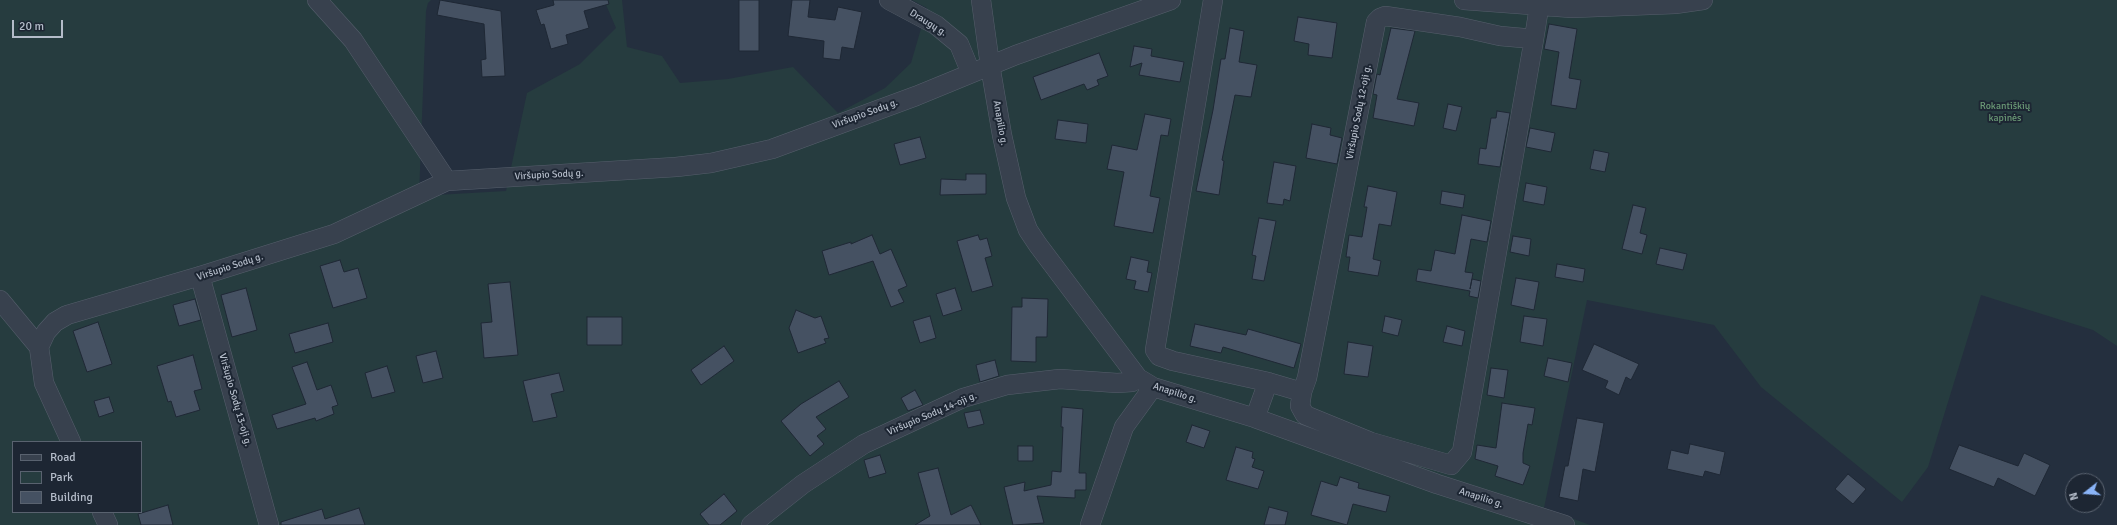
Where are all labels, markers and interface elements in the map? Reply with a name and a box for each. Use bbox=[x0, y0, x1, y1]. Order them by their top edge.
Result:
street label: Draugų g. bbox=[907, 7, 949, 39]
scale bar bbox=[14, 12, 65, 38]
text: 20 m bbox=[19, 19, 44, 34]
street label: Viršupio Sodų 12-oji g. bbox=[1344, 64, 1374, 160]
street label: Viršupio Sodų g. bbox=[831, 97, 899, 131]
street label: Anapilio g. bbox=[990, 100, 1010, 146]
park label: Rokantiškių kapinės bbox=[1980, 100, 2030, 124]
street label: Viršupio Sodų g. bbox=[514, 167, 584, 183]
street label: Viršupio Sodų g. bbox=[195, 251, 265, 283]
street label: Viršupio Sodų 13-oji g. bbox=[216, 352, 254, 448]
street label: Anapilio g. bbox=[1151, 380, 1199, 406]
street label: Viršupio Sodų 14-oji g. bbox=[885, 390, 979, 438]
legend bbox=[12, 441, 142, 513]
text: Road bbox=[50, 450, 76, 465]
text: Park bbox=[50, 470, 73, 485]
north arrow bbox=[2065, 473, 2105, 513]
street label: Anapilio g. bbox=[1457, 485, 1505, 511]
text: Building bbox=[50, 490, 93, 505]
text: N bbox=[2067, 491, 2081, 502]

